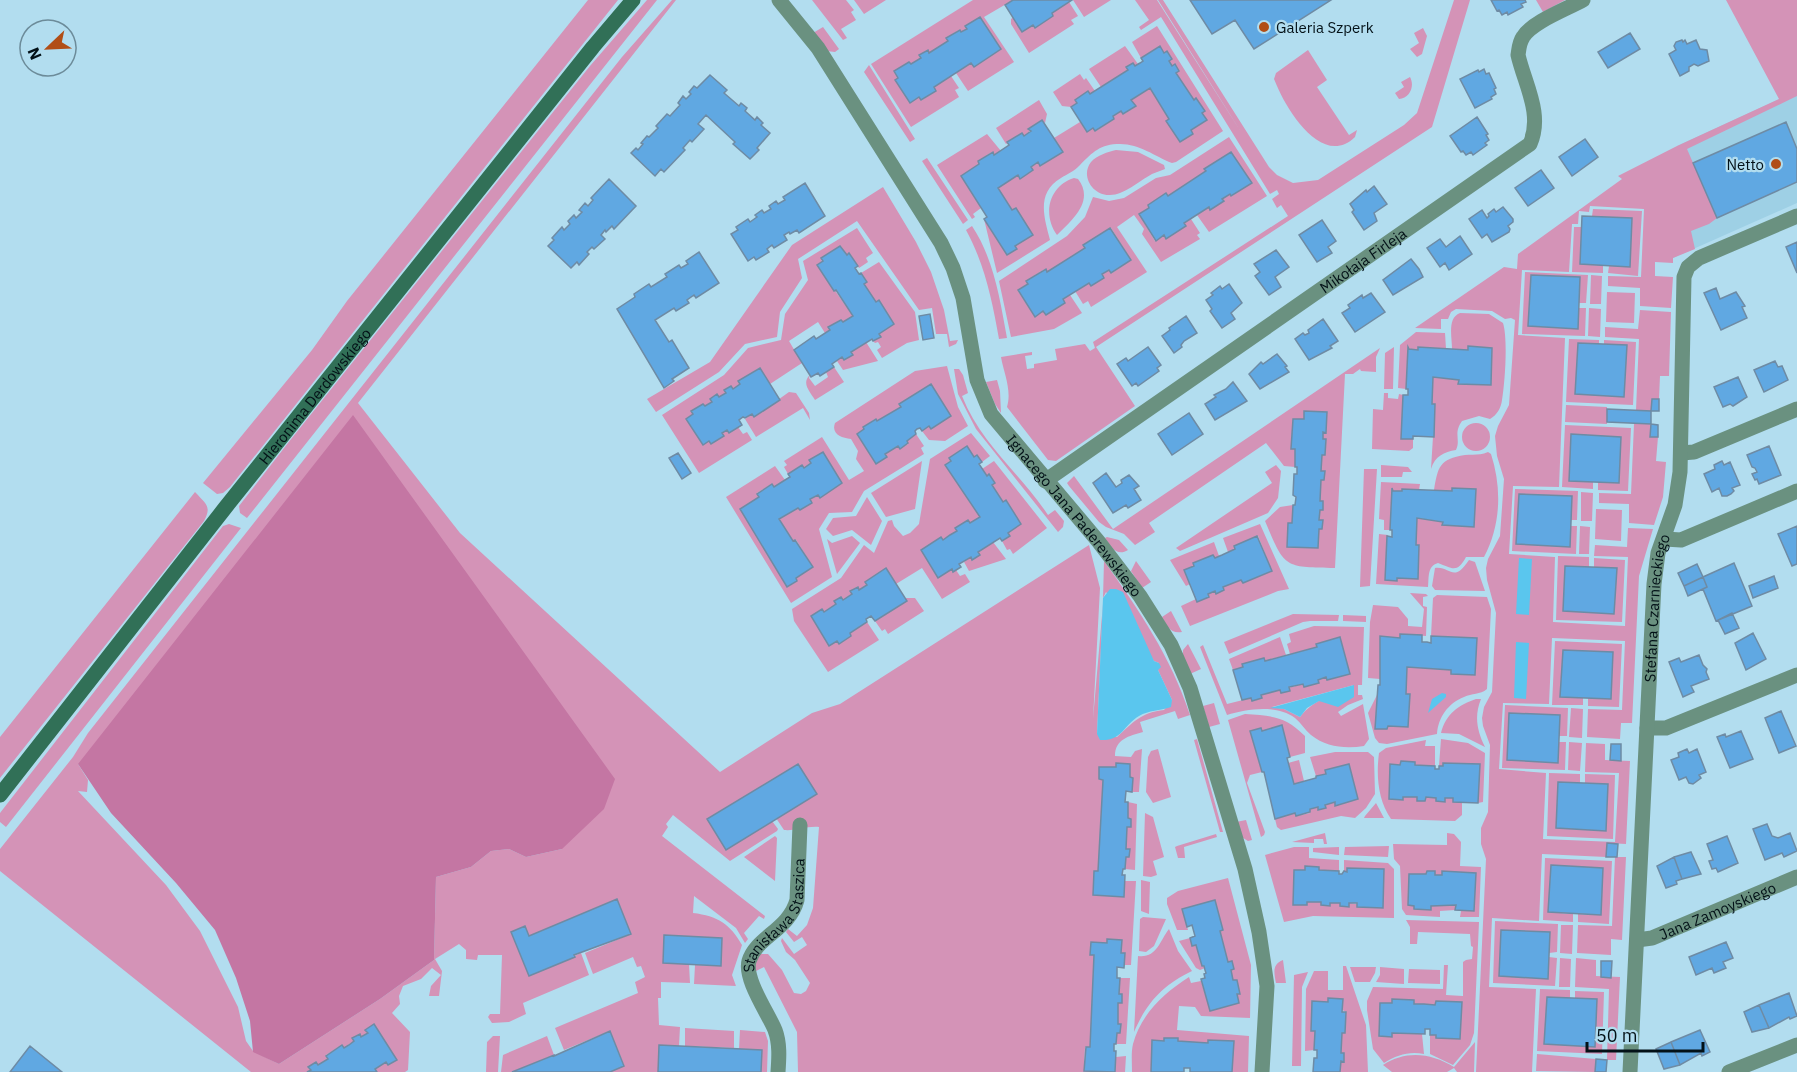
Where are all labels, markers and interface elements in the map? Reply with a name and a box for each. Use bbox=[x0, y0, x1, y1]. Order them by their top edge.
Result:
north arrow bbox=[18, 18, 78, 78]
place label: Galeria Szperk bbox=[1276, 18, 1374, 37]
marker: Galeria Szperk bbox=[1257, 20, 1271, 34]
text: N bbox=[23, 45, 46, 63]
place label: Netto bbox=[1726, 155, 1764, 174]
marker: Netto bbox=[1769, 157, 1783, 171]
street label: Mikołaja Firleja bbox=[1316, 223, 1410, 297]
street label: Hieronima Derdowskiego bbox=[254, 324, 375, 468]
street label: Ignacego Jana Paderewskiego bbox=[1003, 430, 1146, 600]
street label: Stefana Czarnieckiego bbox=[1640, 531, 1674, 683]
street label: Stanisława Staszica bbox=[739, 858, 808, 973]
street label: Jana Zamoyskiego bbox=[1656, 878, 1779, 943]
scale bar bbox=[1587, 1015, 1702, 1053]
text: 50 m bbox=[1596, 1024, 1638, 1047]

